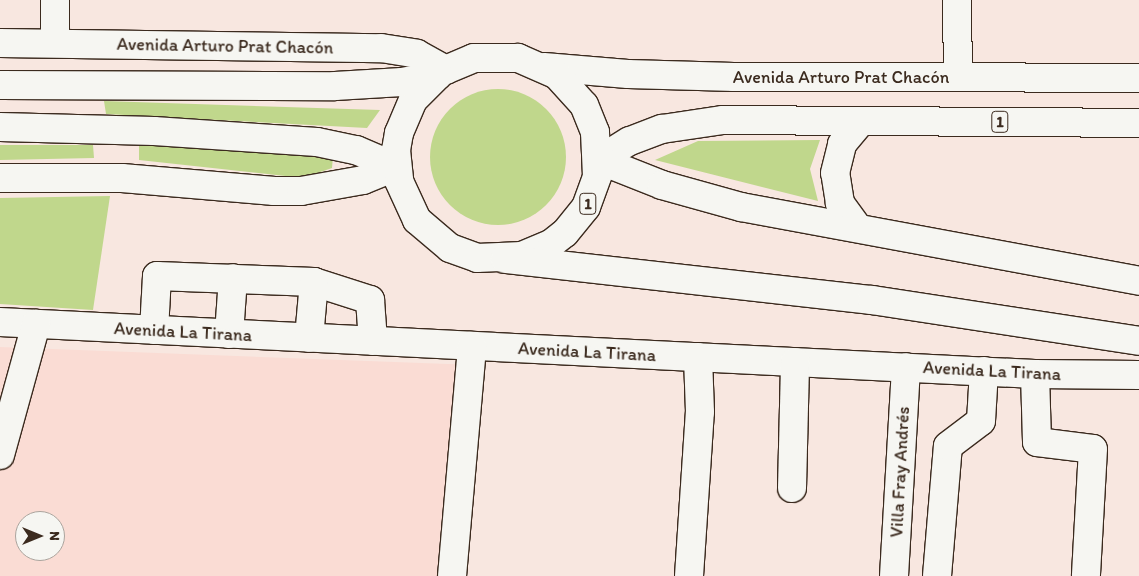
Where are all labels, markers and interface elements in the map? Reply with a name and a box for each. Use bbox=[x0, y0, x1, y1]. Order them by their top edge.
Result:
street label: Avenida Arturo Prat Chacón bbox=[116, 33, 334, 59]
street label: Avenida Arturo Prat Chacón bbox=[732, 66, 950, 88]
road number: 1 bbox=[991, 108, 1009, 136]
road number: 1 bbox=[579, 190, 597, 218]
street label: Avenida La Tirana bbox=[114, 318, 252, 346]
street label: Avenida La Tirana bbox=[518, 338, 656, 366]
street label: Avenida La Tirana bbox=[923, 357, 1061, 385]
street label: Villa Fray Andrés bbox=[886, 406, 914, 538]
north arrow bbox=[15, 511, 65, 561]
text: N bbox=[46, 531, 63, 541]

